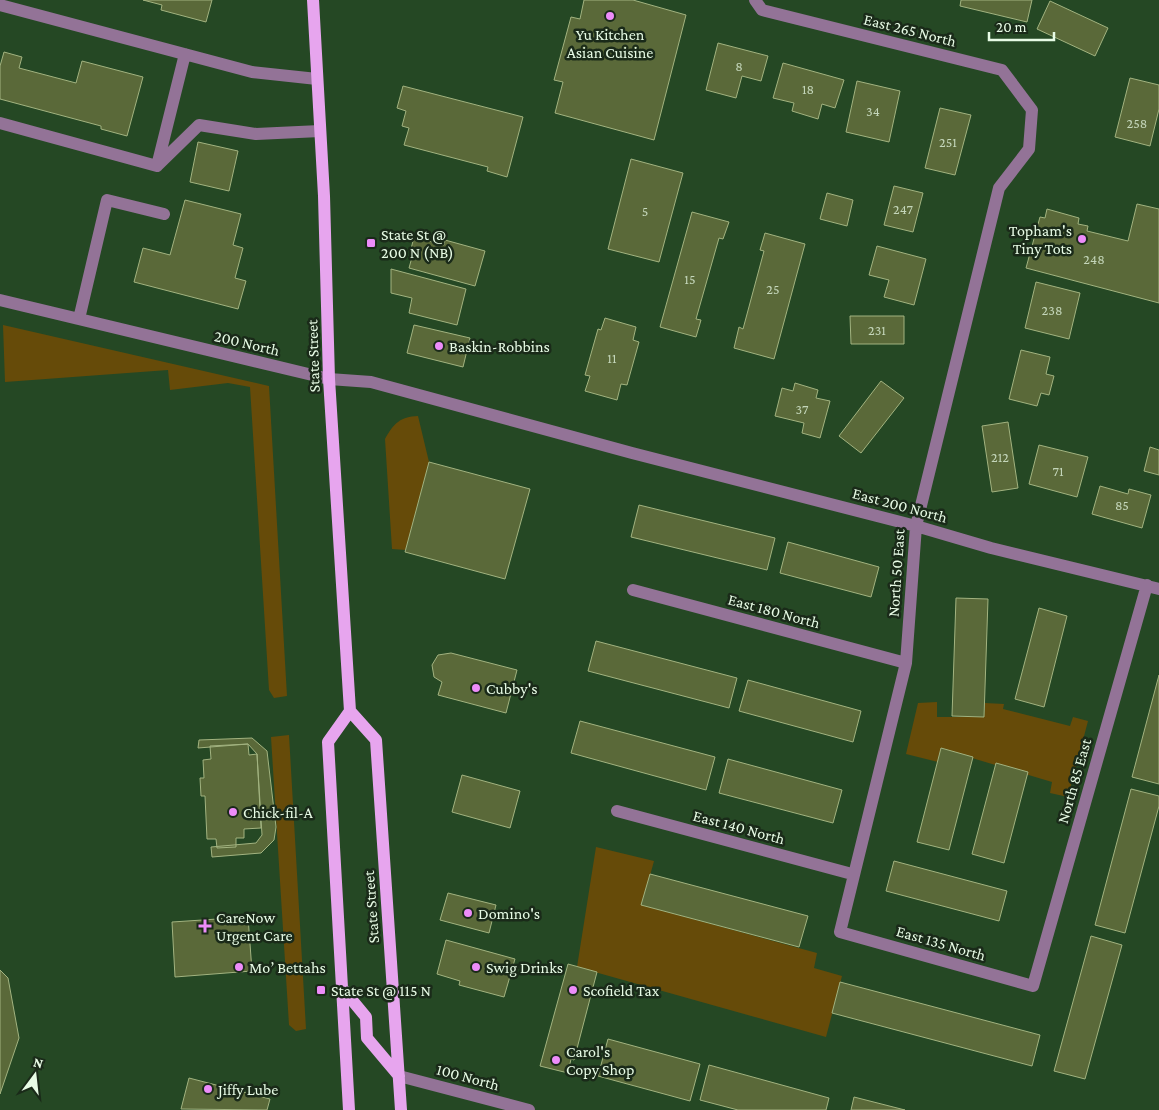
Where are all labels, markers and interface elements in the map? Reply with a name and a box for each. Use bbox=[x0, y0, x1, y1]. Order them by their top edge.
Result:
marker: Yu Kitchen Asian Cuisine bbox=[604, 10, 616, 22]
street label: East 265 North bbox=[862, 10, 958, 50]
scale bar bbox=[989, 10, 1054, 42]
text: 20 m bbox=[996, 19, 1027, 35]
place label: Yu Kitchen Asian Cuisine bbox=[567, 26, 653, 61]
house number: 8 bbox=[735, 58, 743, 74]
house number: 18 bbox=[802, 81, 814, 97]
house number: 34 bbox=[866, 103, 880, 119]
house number: 258 bbox=[1127, 115, 1147, 131]
house number: 251 bbox=[939, 134, 957, 150]
house number: 247 bbox=[893, 201, 914, 217]
house number: 5 bbox=[642, 203, 648, 219]
place label: Topham's Tiny Tots bbox=[1009, 222, 1072, 258]
place label: State St @ 200 N (NB) bbox=[381, 226, 454, 262]
marker: Topham's Tiny Tots bbox=[1076, 233, 1088, 245]
marker: State St @ 200 N (NB) bbox=[365, 237, 377, 249]
house number: 248 bbox=[1083, 251, 1105, 267]
house number: 15 bbox=[684, 271, 696, 287]
house number: 25 bbox=[766, 281, 780, 297]
house number: 238 bbox=[1042, 302, 1062, 318]
street label: State Street bbox=[303, 319, 323, 393]
house number: 231 bbox=[868, 322, 886, 338]
street label: 200 North bbox=[213, 327, 282, 359]
place label: Baskin-Robbins bbox=[449, 338, 550, 355]
marker: Baskin-Robbins bbox=[433, 340, 445, 352]
house number: 11 bbox=[607, 350, 617, 366]
house number: 37 bbox=[796, 401, 809, 417]
house number: 212 bbox=[991, 449, 1009, 465]
house number: 71 bbox=[1052, 463, 1064, 479]
street label: East 200 North bbox=[851, 484, 950, 526]
house number: 85 bbox=[1115, 497, 1129, 513]
street label: North 50 East bbox=[884, 528, 908, 618]
street label: East 180 North bbox=[726, 591, 822, 632]
place label: Cubby's bbox=[486, 680, 538, 698]
marker: Cubby's bbox=[470, 682, 482, 694]
street label: North 85 East bbox=[1054, 736, 1094, 825]
place label: Chick-fil-A bbox=[243, 804, 314, 821]
marker: Chick-fil-A bbox=[227, 806, 239, 818]
street label: East 140 North bbox=[691, 807, 787, 847]
street label: State Street bbox=[360, 869, 382, 944]
place label: Domino's bbox=[478, 905, 540, 922]
marker: Domino's bbox=[462, 907, 474, 919]
place label: CareNow Urgent Care bbox=[216, 909, 293, 945]
marker: CareNow Urgent Care bbox=[198, 919, 212, 933]
street label: East 135 North bbox=[894, 922, 988, 964]
place label: Mo’ Bettahs bbox=[249, 959, 326, 976]
place label: Swig Drinks bbox=[486, 959, 563, 977]
marker: Mo’ Bettahs bbox=[233, 961, 245, 973]
marker: Swig Drinks bbox=[470, 961, 482, 973]
place label: State St @ 115 N bbox=[331, 982, 431, 1000]
place label: Scofield Tax bbox=[583, 982, 660, 999]
marker: State St @ 115 N bbox=[315, 984, 327, 996]
marker: Scofield Tax bbox=[567, 984, 579, 996]
place label: Carol's Copy Shop bbox=[566, 1043, 634, 1079]
north arrow bbox=[10, 1050, 60, 1100]
text: N bbox=[32, 1053, 45, 1072]
marker: Carol's Copy Shop bbox=[550, 1054, 562, 1066]
street label: 100 North bbox=[435, 1060, 502, 1094]
place label: Jiffy Lube bbox=[216, 1081, 278, 1099]
marker: Jiffy Lube bbox=[202, 1083, 214, 1095]

